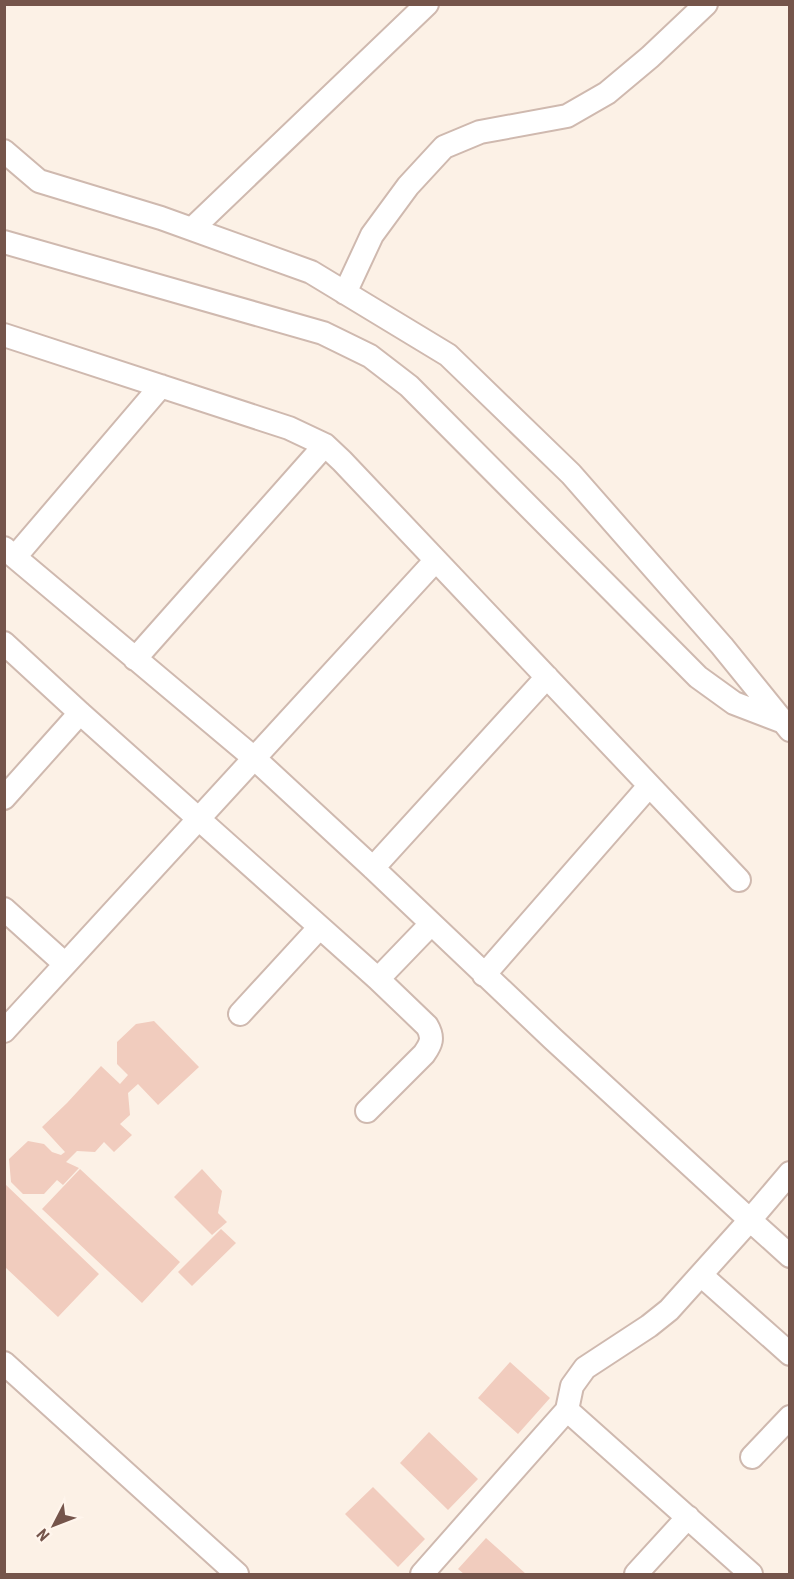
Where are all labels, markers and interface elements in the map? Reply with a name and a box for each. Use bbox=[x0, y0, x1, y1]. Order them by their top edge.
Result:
north arrow bbox=[24, 1495, 84, 1555]
text: N bbox=[33, 1525, 54, 1545]

